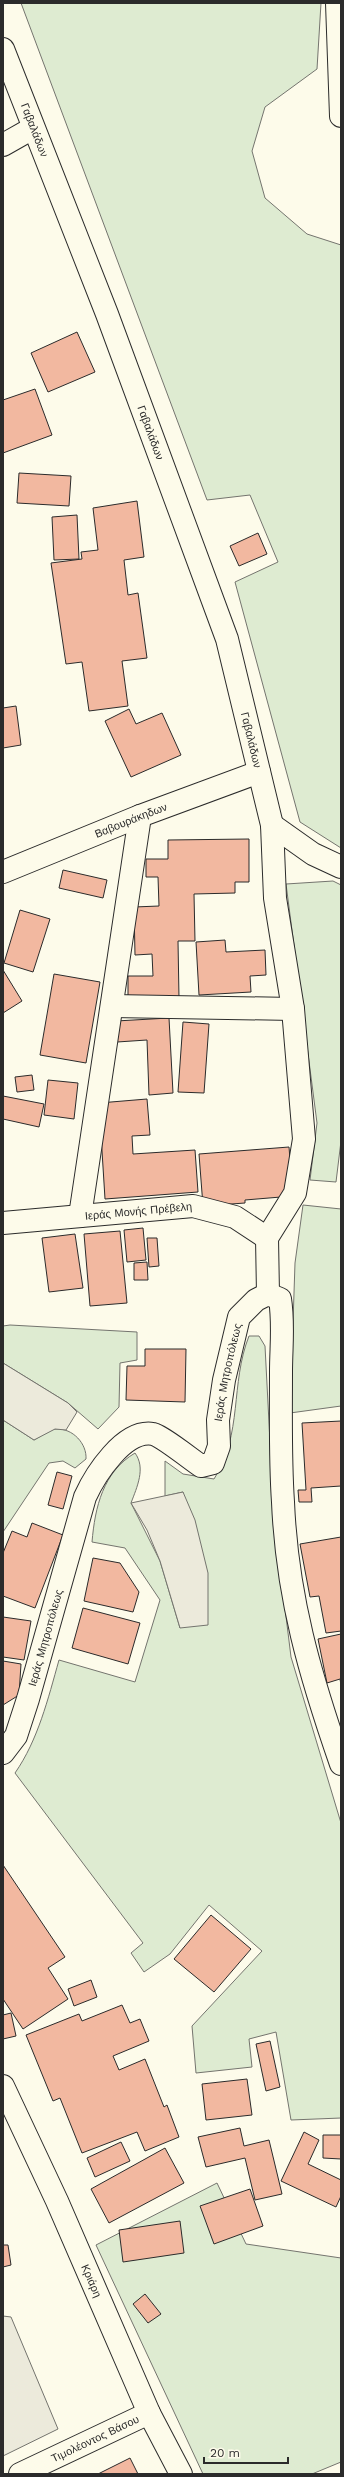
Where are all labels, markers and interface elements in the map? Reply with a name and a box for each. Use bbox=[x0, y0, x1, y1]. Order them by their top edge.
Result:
street label: Γαβαλάδων bbox=[18, 101, 51, 160]
street label: Γαβαλάδων bbox=[134, 404, 166, 462]
street label: Γαβαλάδων bbox=[238, 711, 264, 770]
street label: Βαβουράκηδων bbox=[93, 800, 169, 841]
street label: Ιεράς Μονής Πρέβελη bbox=[84, 1200, 193, 1223]
street label: Ιεράς Μητροπόλεως bbox=[212, 1322, 244, 1422]
street label: Ιεράς Μητροπόλεως bbox=[26, 1588, 66, 1688]
street label: Κριάρη bbox=[78, 2262, 104, 2300]
street label: Τιμολέοντος Βάσου bbox=[49, 2413, 141, 2465]
scale bar bbox=[204, 2439, 288, 2465]
text: 20 m bbox=[210, 2446, 240, 2460]

